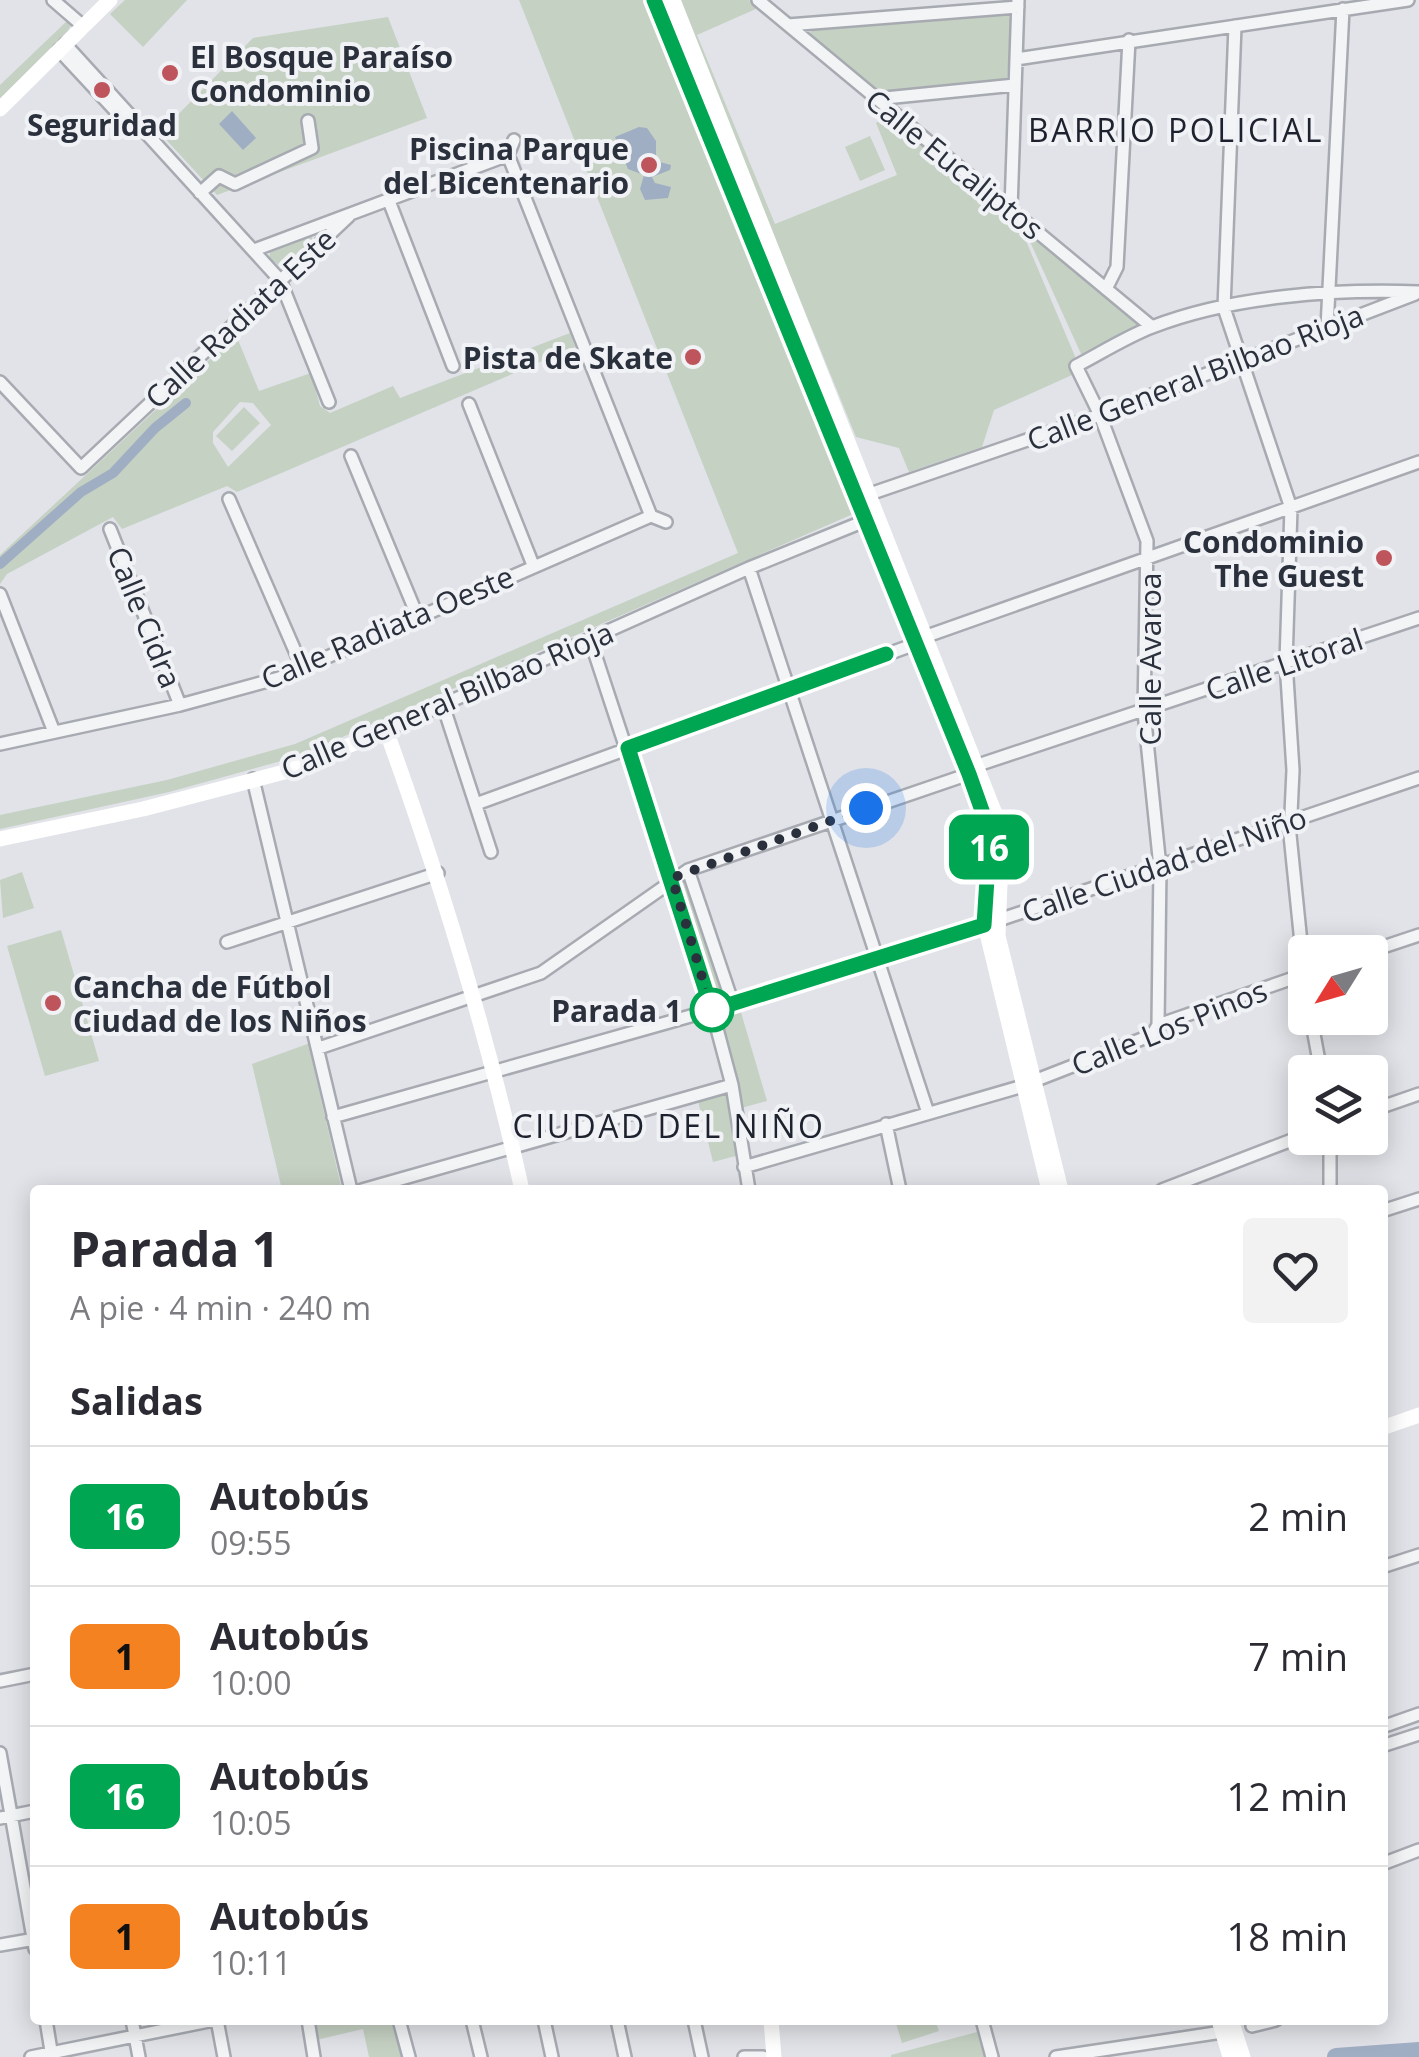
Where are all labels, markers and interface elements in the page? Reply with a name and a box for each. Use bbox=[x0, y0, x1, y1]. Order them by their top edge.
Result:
place label: El Bosque Paraíso Condominio bbox=[190, 36, 453, 111]
marker: El Bosque Paraíso Condominio bbox=[159, 62, 181, 84]
marker: Seguridad bbox=[91, 79, 113, 101]
street label: Calle Eucaliptos bbox=[857, 79, 1053, 249]
place label: Seguridad bbox=[27, 104, 177, 145]
district label: BARRIO POLICIAL bbox=[1028, 108, 1324, 151]
place label: Piscina Parque del Bicentenario bbox=[383, 128, 629, 203]
marker: Piscina Parque del Bicentenario bbox=[638, 154, 660, 176]
street label: Calle Radiata Este bbox=[136, 219, 344, 417]
street label: Calle General Bilbao Rioja bbox=[1021, 294, 1369, 460]
place label: Pista de Skate bbox=[463, 337, 673, 378]
marker: Pista de Skate bbox=[682, 346, 704, 368]
place label: Condominio The Guest bbox=[1183, 521, 1364, 596]
street label: Calle Cidra bbox=[98, 540, 192, 694]
marker: Condominio The Guest bbox=[1373, 547, 1395, 569]
street label: Calle Radiata Oeste bbox=[255, 555, 519, 699]
street label: Calle Avaroa bbox=[1129, 573, 1170, 745]
street label: Calle General Bilbao Rioja bbox=[275, 611, 619, 789]
street label: Calle Litoral bbox=[1200, 618, 1368, 710]
your location bbox=[841, 783, 891, 833]
street label: Calle Ciudad del Niño bbox=[1016, 796, 1312, 932]
line badge: 16 bbox=[944, 814, 1034, 880]
text: 16 bbox=[969, 824, 1009, 871]
north arrow bbox=[1288, 935, 1388, 1035]
map controls bbox=[1288, 935, 1388, 1155]
place label: Cancha de Fútbol Ciudad de los Niños bbox=[73, 966, 367, 1041]
street label: Calle Los Pinos bbox=[1065, 969, 1273, 1085]
marker: Parada 1 bbox=[691, 989, 733, 1031]
place label: Parada 1 bbox=[551, 990, 682, 1031]
marker: Cancha de Fútbol Ciudad de los Niños bbox=[42, 992, 64, 1014]
button: layers bbox=[1288, 1055, 1388, 1155]
district label: CIUDAD DEL NIÑO bbox=[513, 1104, 825, 1147]
text: Parada 1 bbox=[70, 1216, 279, 1281]
button: heart bbox=[1243, 1218, 1348, 1323]
text: A pie · 4 min · 240 m bbox=[70, 1286, 371, 1329]
text: Salidas bbox=[70, 1374, 203, 1426]
text: Autobús bbox=[210, 1469, 369, 1521]
text: 2 min bbox=[1248, 1490, 1348, 1542]
text: 16 bbox=[105, 1493, 145, 1540]
text: 09:55 bbox=[210, 1521, 292, 1564]
text: Autobús bbox=[210, 1609, 369, 1661]
text: 7 min bbox=[1248, 1630, 1348, 1682]
text: 1 bbox=[115, 1633, 135, 1680]
text: 10:00 bbox=[210, 1661, 292, 1704]
text: Autobús bbox=[210, 1749, 369, 1801]
text: 12 min bbox=[1227, 1770, 1348, 1822]
text: 16 bbox=[105, 1773, 145, 1820]
text: 10:05 bbox=[210, 1801, 292, 1844]
text: Autobús bbox=[210, 1889, 369, 1941]
text: 18 min bbox=[1227, 1910, 1348, 1962]
text: 1 bbox=[115, 1913, 135, 1960]
text: 10:11 bbox=[210, 1941, 292, 1984]

